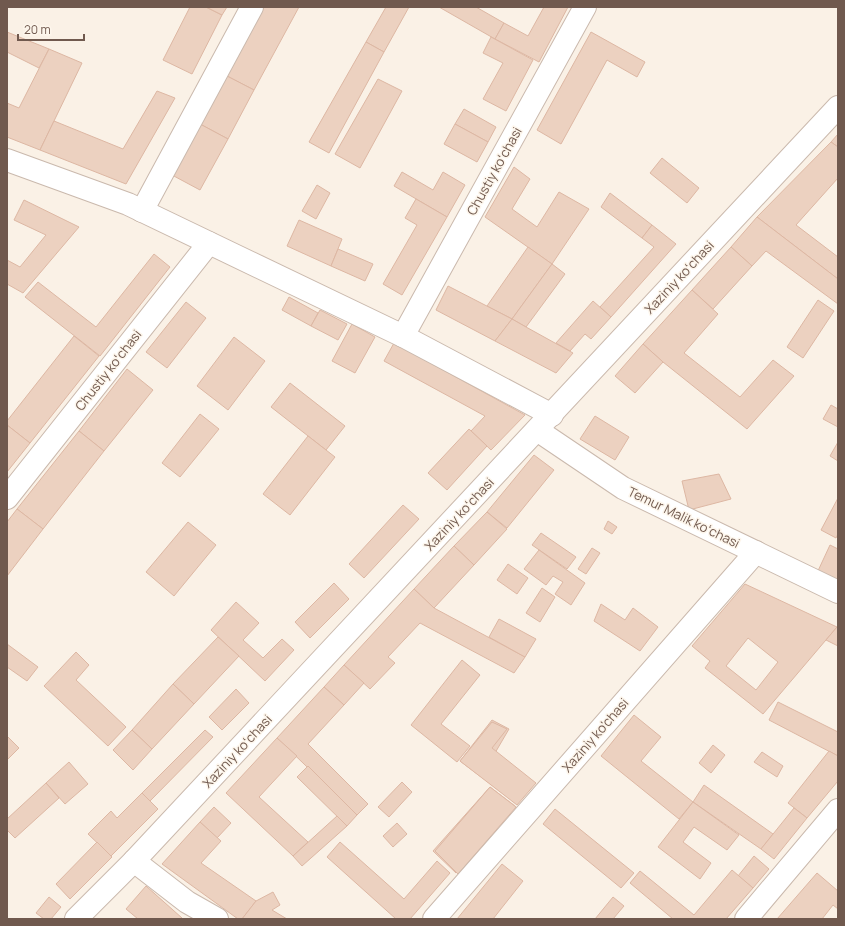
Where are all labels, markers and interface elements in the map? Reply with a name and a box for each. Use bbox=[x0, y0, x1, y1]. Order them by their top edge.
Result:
scale bar bbox=[18, 16, 84, 42]
text: 20 m bbox=[24, 21, 51, 38]
street label: Chustiy koʻchasi bbox=[462, 124, 526, 218]
street label: Xaziniy koʻchasi bbox=[640, 236, 718, 318]
street label: Chustiy koʻchasi bbox=[71, 326, 145, 414]
street label: Xaziniy koʻchasi bbox=[420, 473, 498, 555]
street label: Temur Malik koʻchasi bbox=[625, 482, 743, 552]
street label: Xaziniy ko'chasi bbox=[558, 694, 632, 776]
street label: Xaziniy koʻchasi bbox=[198, 710, 276, 792]

